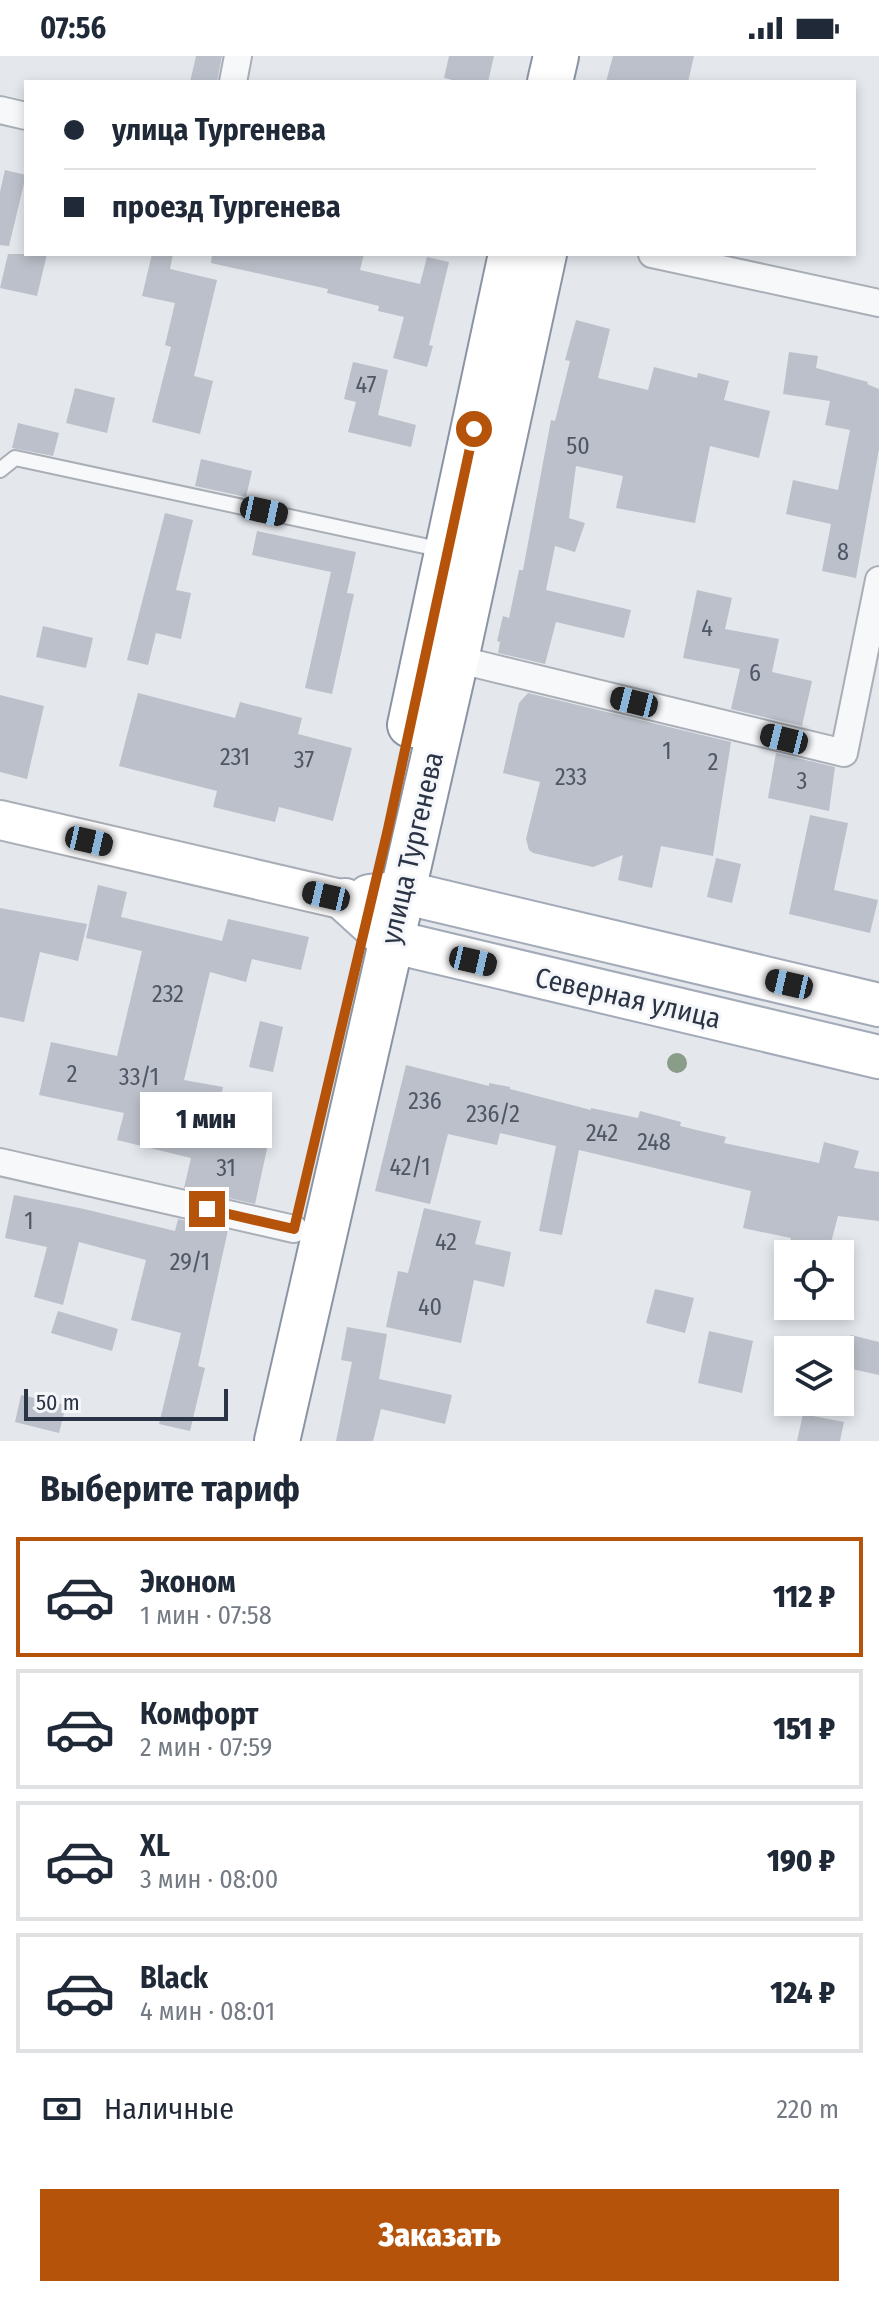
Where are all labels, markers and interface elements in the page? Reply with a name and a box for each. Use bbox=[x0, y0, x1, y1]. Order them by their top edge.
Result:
text: 07:56 bbox=[40, 10, 106, 46]
text: улица Тургенева bbox=[112, 112, 326, 148]
text: проезд Тургенева bbox=[112, 189, 341, 225]
house number: 47 bbox=[356, 371, 377, 399]
route start bbox=[456, 411, 492, 447]
house number: 50 bbox=[566, 432, 590, 460]
car bbox=[238, 494, 290, 528]
house number: 8 bbox=[837, 538, 849, 566]
house number: 4 bbox=[701, 614, 713, 642]
house number: 6 bbox=[749, 659, 761, 687]
car bbox=[608, 685, 660, 719]
car bbox=[758, 722, 810, 756]
house number: 1 bbox=[662, 737, 672, 765]
house number: 231 bbox=[220, 743, 250, 771]
house number: 37 bbox=[294, 746, 314, 774]
house number: 2 bbox=[708, 748, 718, 776]
street label: улица Тургенева bbox=[374, 749, 450, 947]
house number: 233 bbox=[555, 763, 587, 791]
house number: 3 bbox=[797, 767, 807, 795]
car bbox=[63, 824, 115, 858]
car bbox=[300, 879, 352, 913]
car bbox=[447, 944, 499, 978]
street label: Северная улица bbox=[532, 961, 724, 1035]
car bbox=[763, 967, 815, 1001]
house number: 232 bbox=[152, 980, 184, 1008]
house number: 2 bbox=[67, 1060, 77, 1088]
house number: 33/1 bbox=[119, 1063, 159, 1091]
house number: 236 bbox=[408, 1087, 442, 1115]
callout: 1 мин bbox=[141, 1093, 273, 1149]
house number: 236/2 bbox=[466, 1100, 520, 1128]
text: 1 мин bbox=[176, 1104, 236, 1135]
house number: 242 bbox=[586, 1119, 618, 1147]
house number: 248 bbox=[637, 1128, 671, 1156]
house number: 42/1 bbox=[389, 1153, 431, 1181]
house number: 31 bbox=[216, 1154, 236, 1182]
route end bbox=[189, 1191, 225, 1227]
house number: 1 bbox=[24, 1207, 34, 1235]
house number: 42 bbox=[435, 1228, 457, 1256]
map controls bbox=[774, 1240, 854, 1416]
button: locate bbox=[774, 1240, 854, 1320]
house number: 29/1 bbox=[170, 1248, 210, 1276]
house number: 40 bbox=[418, 1293, 442, 1321]
button: layers bbox=[774, 1336, 854, 1416]
scale bar bbox=[24, 1385, 228, 1421]
text: 50 m bbox=[36, 1389, 80, 1416]
text: Выберите тариф bbox=[40, 1467, 300, 1511]
icon: car bbox=[44, 1561, 116, 1633]
text: Эконом bbox=[140, 1564, 236, 1600]
text: 112 ₽ bbox=[773, 1579, 835, 1615]
text: 1 мин · 07:58 bbox=[140, 1600, 272, 1631]
icon: car bbox=[44, 1693, 116, 1765]
text: Комфорт bbox=[140, 1696, 258, 1732]
text: 151 ₽ bbox=[773, 1711, 835, 1747]
text: 2 мин · 07:59 bbox=[140, 1732, 272, 1763]
icon: car bbox=[44, 1825, 116, 1897]
text: XL bbox=[140, 1828, 170, 1864]
text: 190 ₽ bbox=[767, 1843, 835, 1879]
text: 3 мин · 08:00 bbox=[140, 1864, 278, 1895]
icon: car bbox=[44, 1957, 116, 2029]
text: Black bbox=[140, 1960, 208, 1996]
text: 124 ₽ bbox=[770, 1975, 835, 2011]
text: 4 мин · 08:01 bbox=[140, 1996, 275, 2027]
icon: cash bbox=[40, 2087, 84, 2131]
text: Наличные bbox=[104, 2091, 234, 2127]
text: 220 m bbox=[776, 2094, 839, 2125]
button: Заказать bbox=[40, 2189, 839, 2281]

